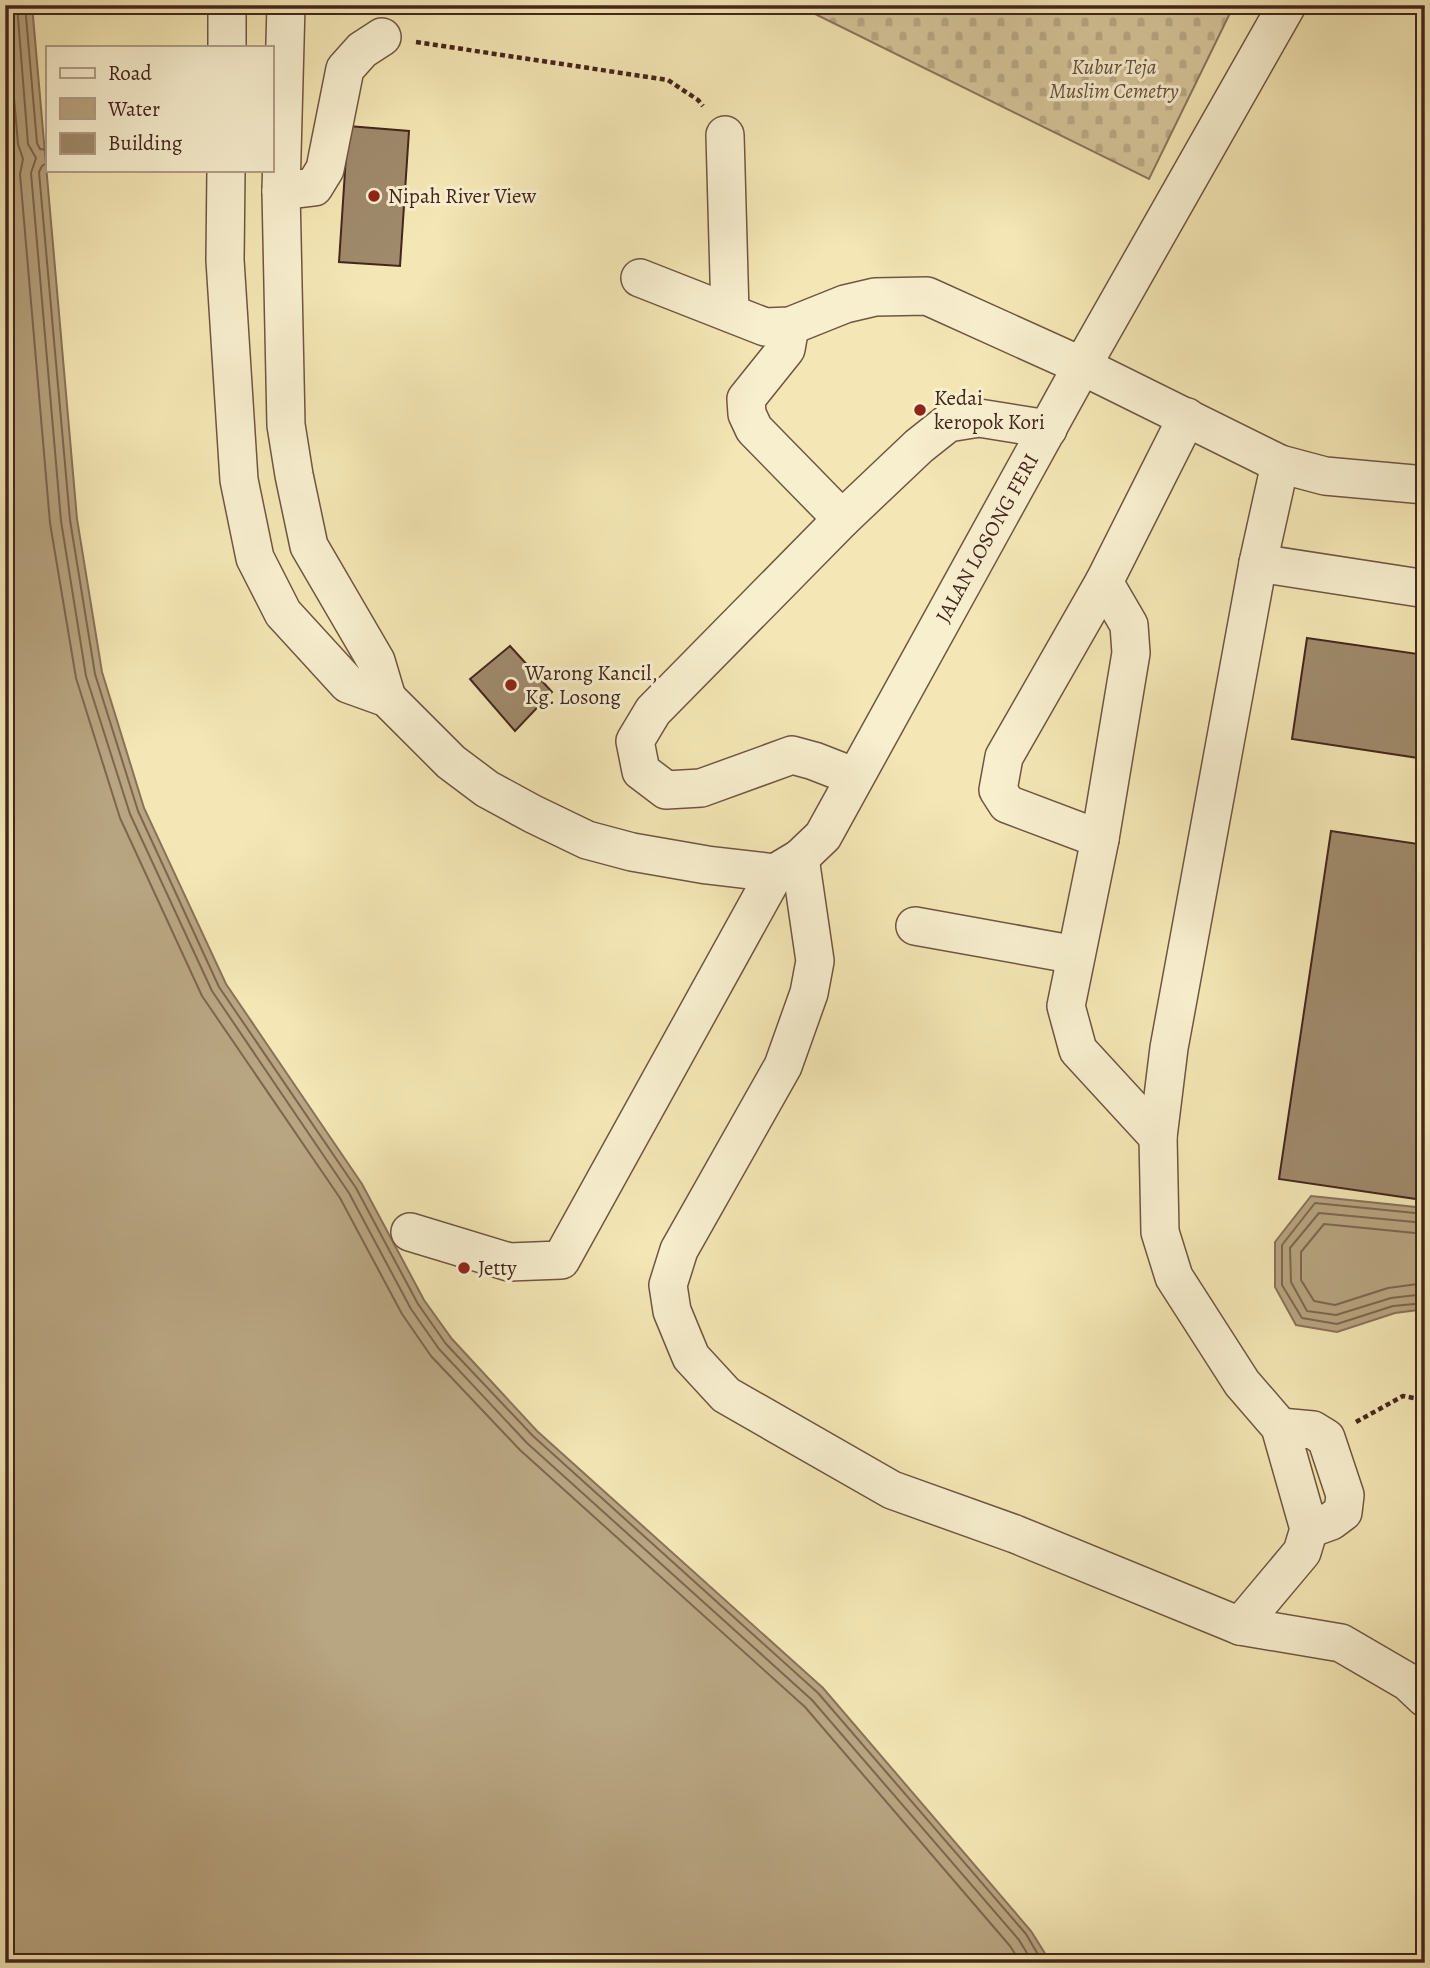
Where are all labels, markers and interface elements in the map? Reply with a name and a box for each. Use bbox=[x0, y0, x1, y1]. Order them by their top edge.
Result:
legend bbox=[46, 46, 273, 172]
park label: Kubur Teja Muslim Cemetry bbox=[1049, 53, 1179, 105]
text: Road bbox=[108, 59, 152, 87]
text: Water bbox=[107, 95, 160, 123]
text: Building bbox=[108, 129, 183, 157]
place label: Nipah River View bbox=[388, 182, 537, 210]
marker: Nipah River View bbox=[366, 188, 382, 204]
place label: Kedai keropok Kori bbox=[934, 384, 1045, 436]
marker: Kedai keropok Kori bbox=[912, 402, 928, 418]
street label: JALAN LOSONG FERI bbox=[929, 448, 1045, 628]
place label: Warong Kancil, Kg. Losong bbox=[524, 659, 658, 711]
marker: Warong Kancil, Kg. Losong bbox=[503, 677, 519, 693]
place label: Jetty bbox=[478, 1254, 517, 1282]
marker: Jetty bbox=[456, 1260, 472, 1276]

